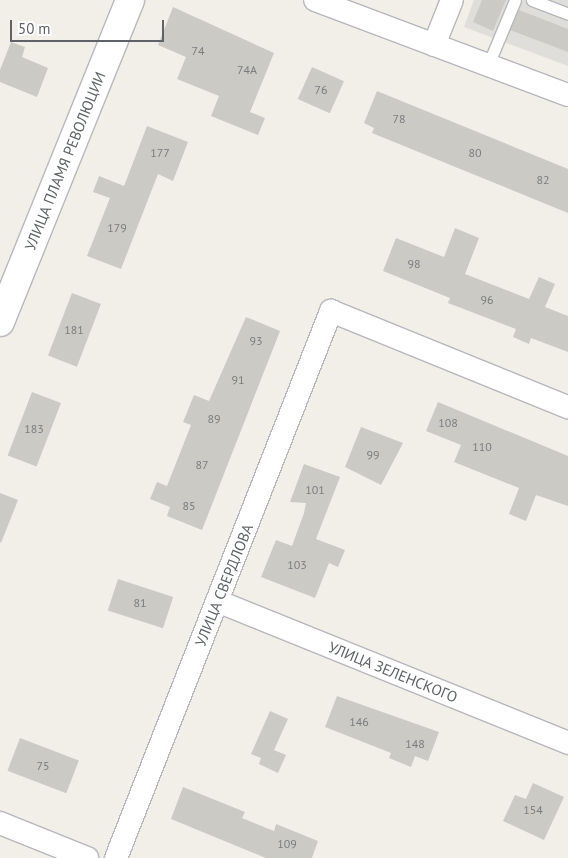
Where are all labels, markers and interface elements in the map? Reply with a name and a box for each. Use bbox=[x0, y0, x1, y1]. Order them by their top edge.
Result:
scale bar bbox=[12, 10, 166, 42]
text: 50 m bbox=[18, 19, 51, 38]
house number: 74 bbox=[191, 44, 205, 58]
house number: 74А bbox=[237, 63, 257, 77]
street label: УЛИЦА ПЛАМЯ РЕВОЛЮЦИИ bbox=[21, 69, 109, 253]
house number: 76 bbox=[314, 83, 328, 97]
house number: 78 bbox=[392, 112, 406, 126]
house number: 177 bbox=[150, 146, 170, 160]
house number: 80 bbox=[468, 146, 482, 160]
house number: 82 bbox=[536, 173, 550, 187]
house number: 179 bbox=[107, 221, 127, 235]
house number: 98 bbox=[407, 257, 421, 271]
house number: 96 bbox=[480, 293, 494, 307]
house number: 181 bbox=[64, 323, 84, 337]
house number: 93 bbox=[249, 334, 263, 348]
house number: 91 bbox=[231, 373, 245, 387]
house number: 89 bbox=[207, 412, 221, 426]
house number: 108 bbox=[438, 416, 458, 430]
house number: 183 bbox=[24, 422, 44, 436]
house number: 110 bbox=[472, 440, 492, 454]
house number: 99 bbox=[366, 448, 380, 462]
house number: 87 bbox=[195, 458, 209, 472]
house number: 101 bbox=[305, 483, 325, 497]
house number: 85 bbox=[182, 499, 196, 513]
street label: УЛИЦА СВЕРДЛОВА bbox=[191, 521, 257, 649]
house number: 103 bbox=[287, 558, 307, 572]
house number: 81 bbox=[133, 596, 147, 610]
street label: УЛИЦА ЗЕЛЕНСКОГО bbox=[325, 638, 461, 706]
house number: 146 bbox=[349, 715, 369, 729]
house number: 148 bbox=[405, 737, 425, 751]
house number: 75 bbox=[36, 759, 50, 773]
house number: 154 bbox=[523, 803, 543, 817]
house number: 109 bbox=[277, 837, 297, 851]

